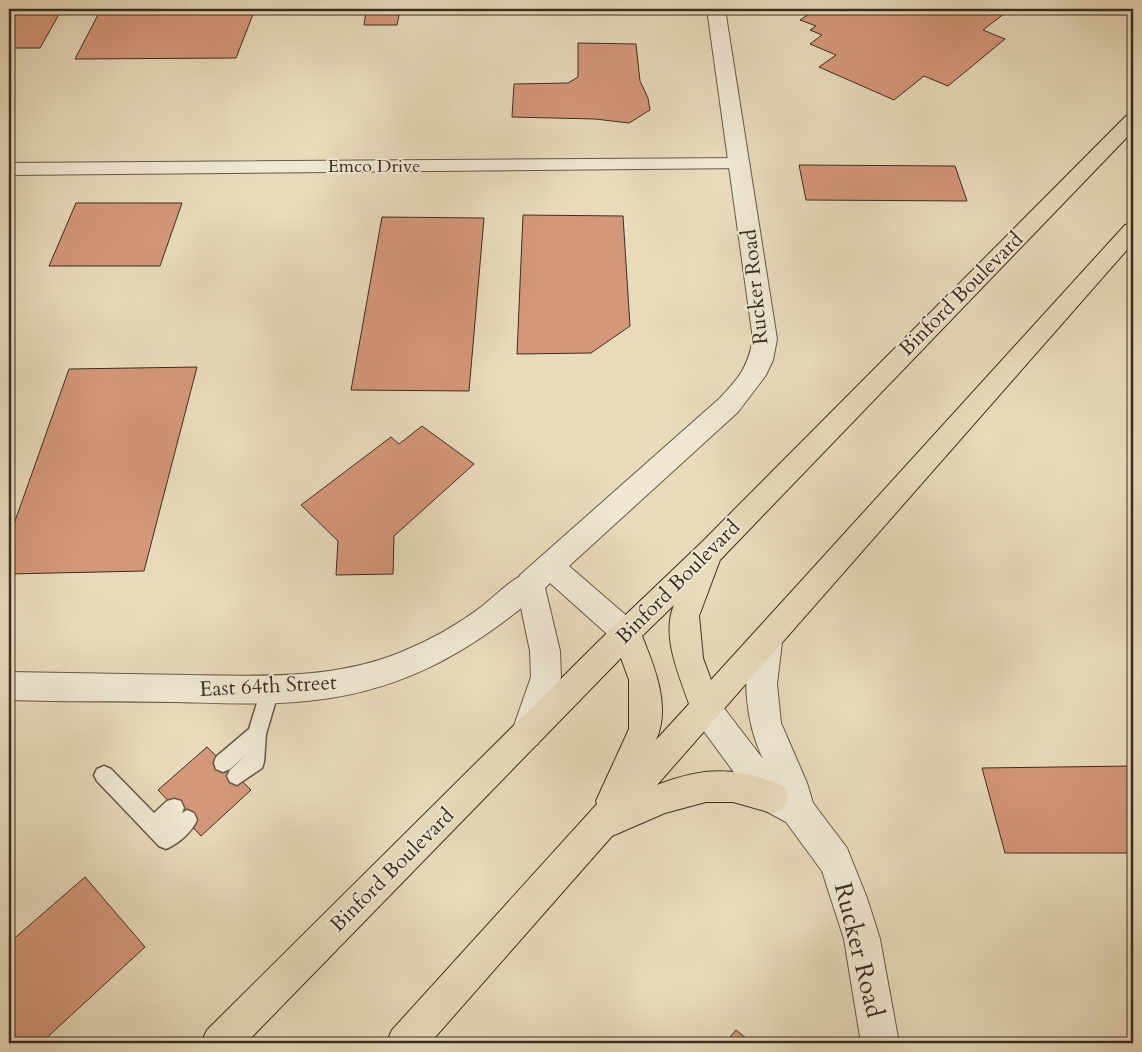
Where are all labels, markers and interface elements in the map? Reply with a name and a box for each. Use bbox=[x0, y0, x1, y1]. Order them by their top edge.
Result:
street label: Emco Drive bbox=[328, 154, 420, 179]
street label: Binford Boulevard bbox=[892, 225, 1030, 363]
street label: Rucker Road bbox=[735, 228, 775, 346]
street label: Binford Boulevard bbox=[609, 513, 747, 651]
street label: East 64th Street bbox=[199, 668, 338, 704]
street label: Binford Boulevard bbox=[323, 801, 461, 939]
street label: Rucker Road bbox=[826, 879, 892, 1022]

